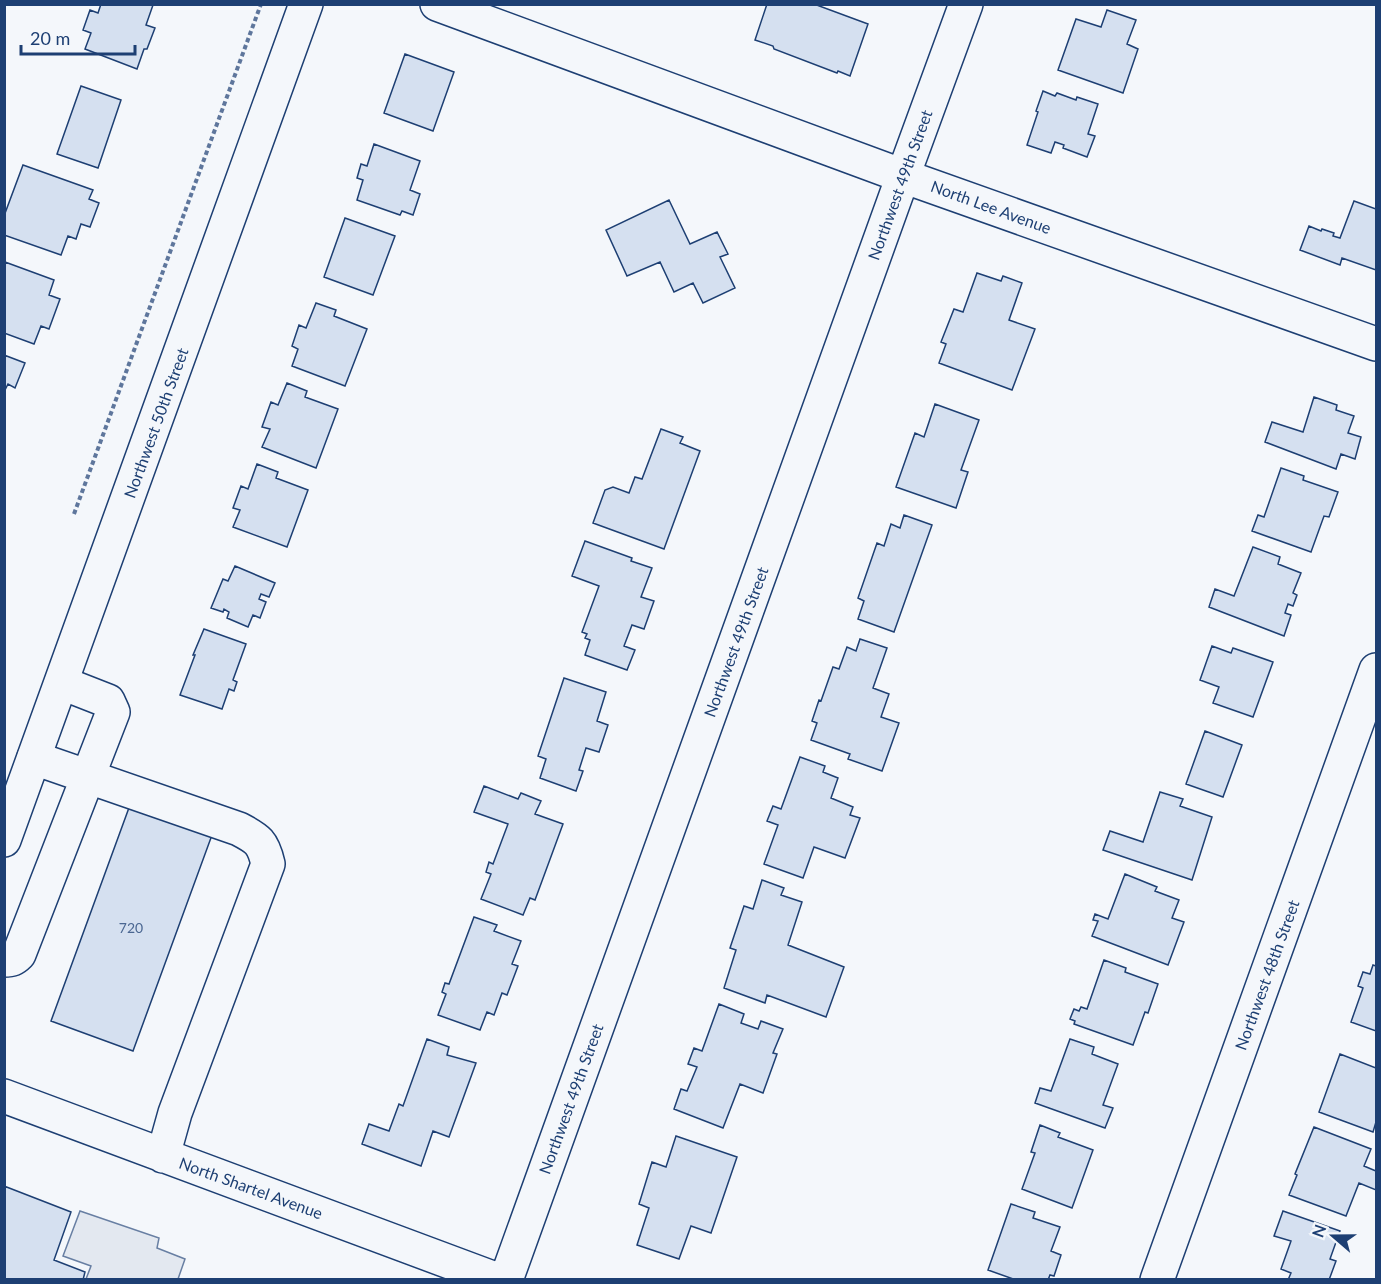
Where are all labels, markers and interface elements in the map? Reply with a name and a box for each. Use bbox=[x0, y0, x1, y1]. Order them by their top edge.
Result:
scale bar bbox=[21, 18, 135, 56]
text: 20 m bbox=[30, 27, 70, 49]
street label: Northwest 49th Street bbox=[863, 107, 936, 263]
street label: North Lee Avenue bbox=[928, 176, 1054, 237]
street label: Northwest 50th Street bbox=[119, 345, 192, 501]
street label: Northwest 49th Street bbox=[699, 564, 772, 720]
street label: Northwest 48th Street bbox=[1230, 897, 1303, 1053]
house number: 720 bbox=[119, 919, 143, 936]
street label: Northwest 49th Street bbox=[534, 1021, 607, 1177]
street label: North Shartel Avenue bbox=[177, 1153, 326, 1222]
north arrow bbox=[1303, 1206, 1363, 1266]
text: N bbox=[1307, 1222, 1329, 1240]

